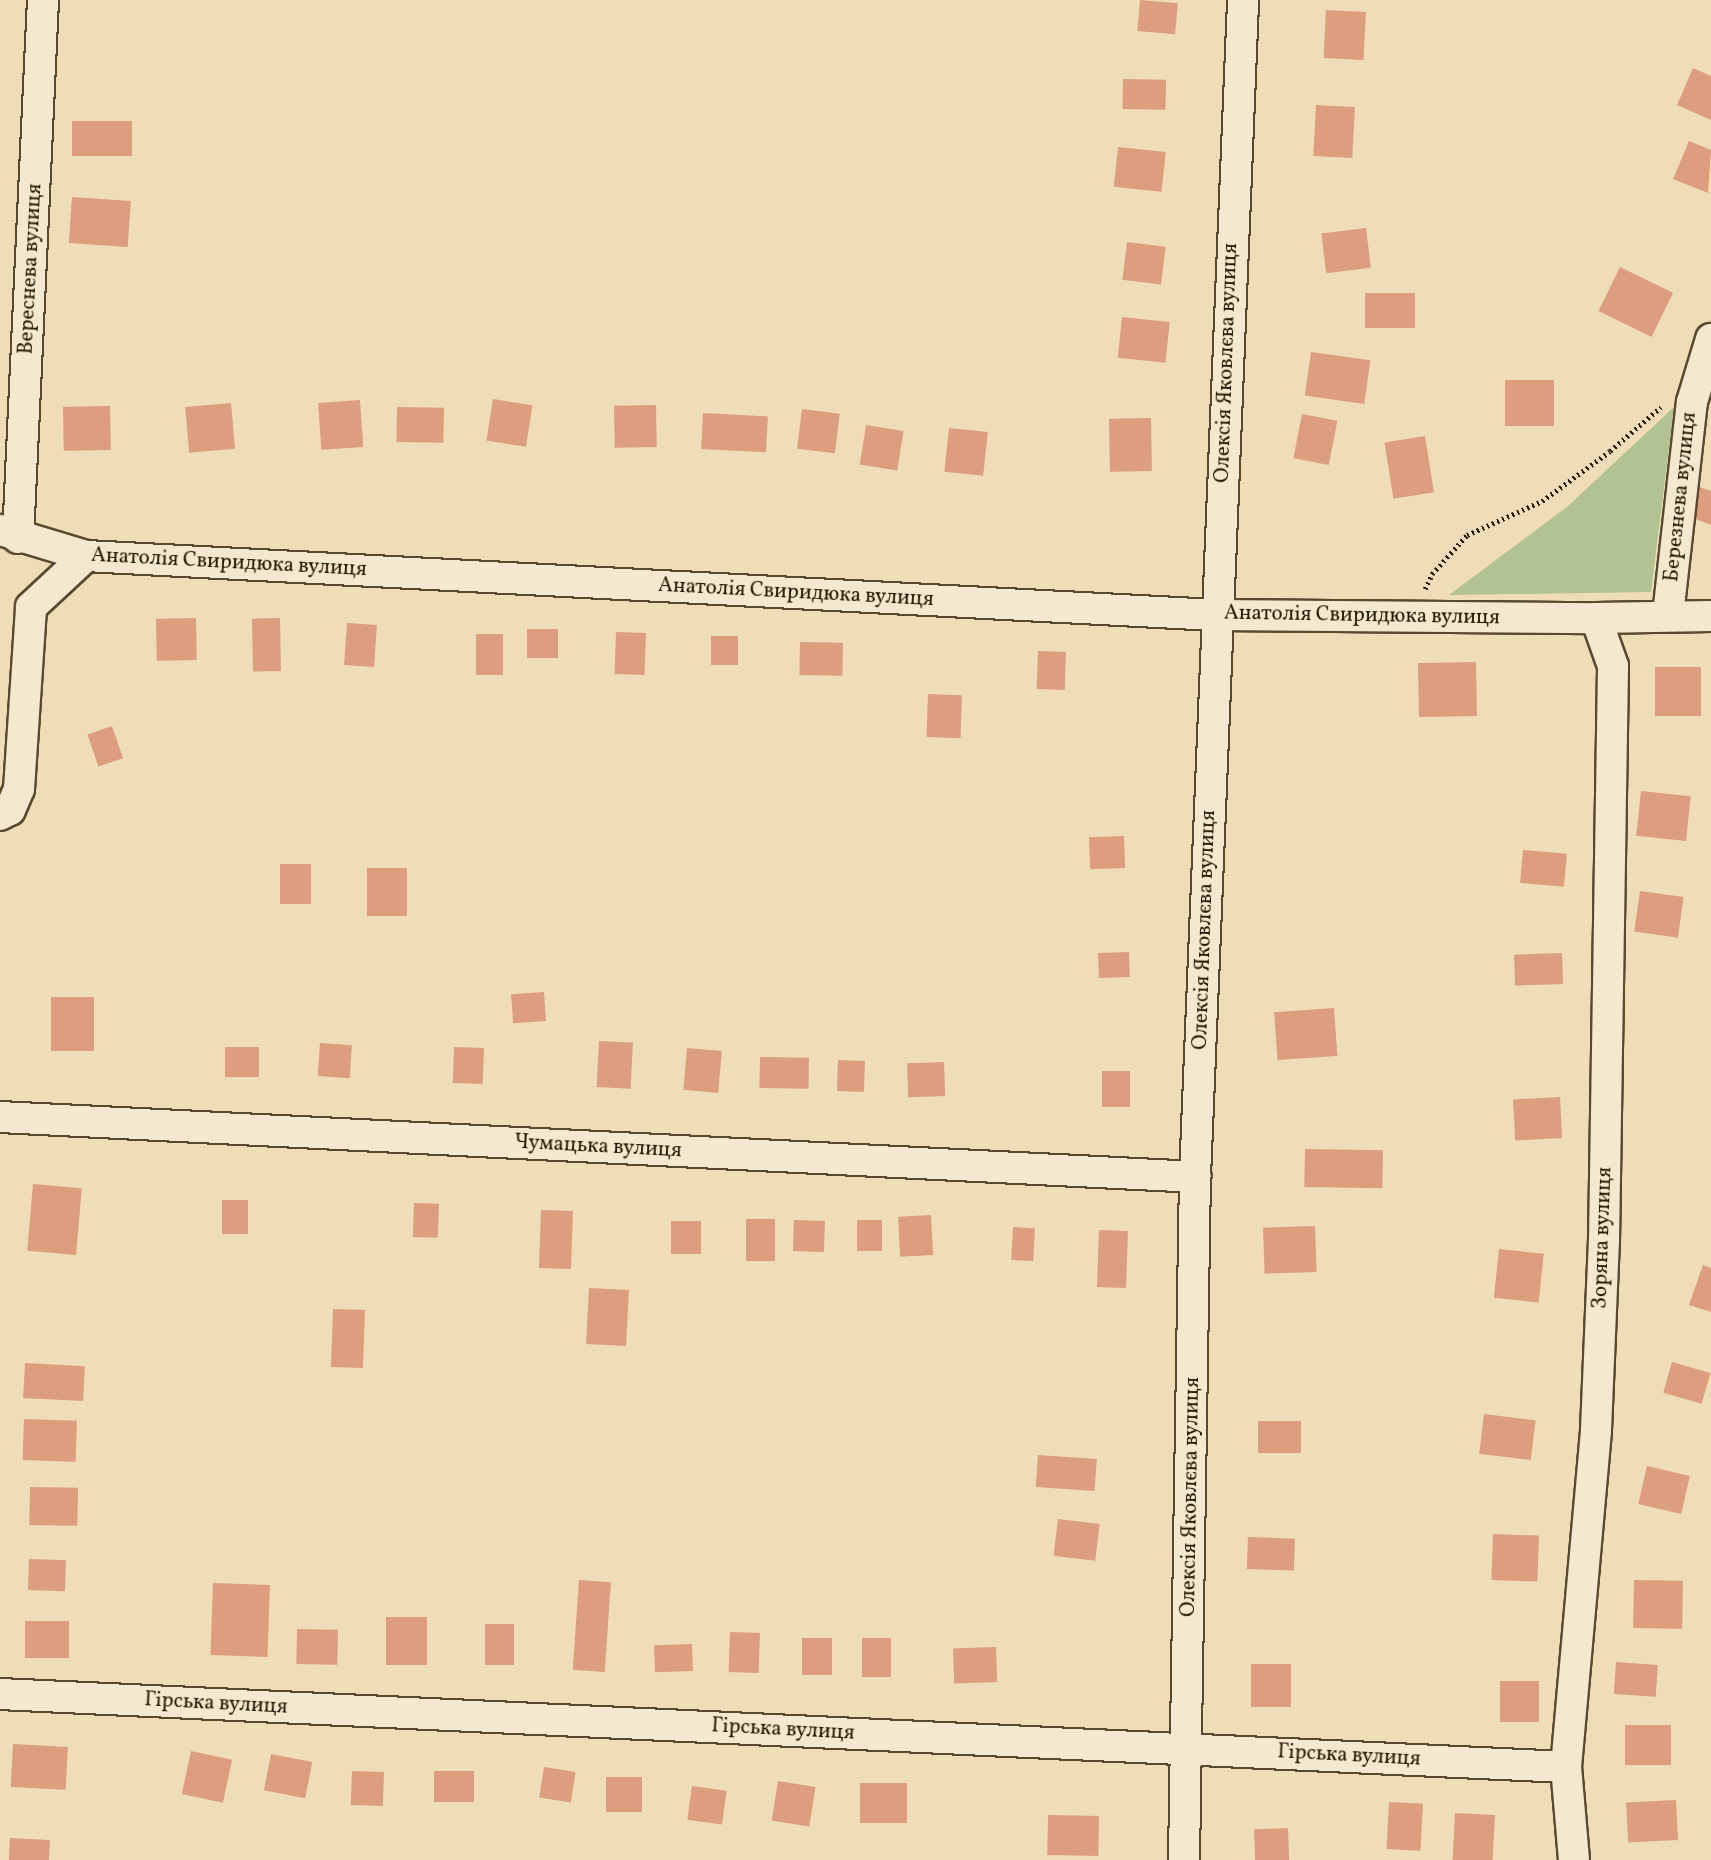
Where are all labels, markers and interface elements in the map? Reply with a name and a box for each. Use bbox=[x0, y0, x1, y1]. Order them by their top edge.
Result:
street label: Вереснева вулиця bbox=[14, 183, 48, 355]
street label: Олексія Яковлєва вулиця bbox=[1210, 243, 1244, 483]
street label: Березнева вулиця bbox=[1660, 411, 1702, 583]
street label: Анатолія Свиридюка вулиця bbox=[91, 543, 367, 583]
street label: Анатолія Свиридюка вулиця bbox=[658, 573, 934, 613]
street label: Анатолія Свиридюка вулиця bbox=[1224, 601, 1500, 631]
street label: Олексія Яковлєва вулиця bbox=[1188, 810, 1222, 1050]
street label: Чумацька вулиця bbox=[514, 1130, 682, 1164]
street label: Зоряна вулиця bbox=[1588, 1167, 1618, 1309]
street label: Олексія Яковлєва вулиця bbox=[1176, 1377, 1206, 1617]
street label: Гірська вулиця bbox=[144, 1688, 288, 1720]
street label: Гірська вулиця bbox=[711, 1714, 855, 1746]
street label: Гірська вулиця bbox=[1277, 1740, 1421, 1772]

